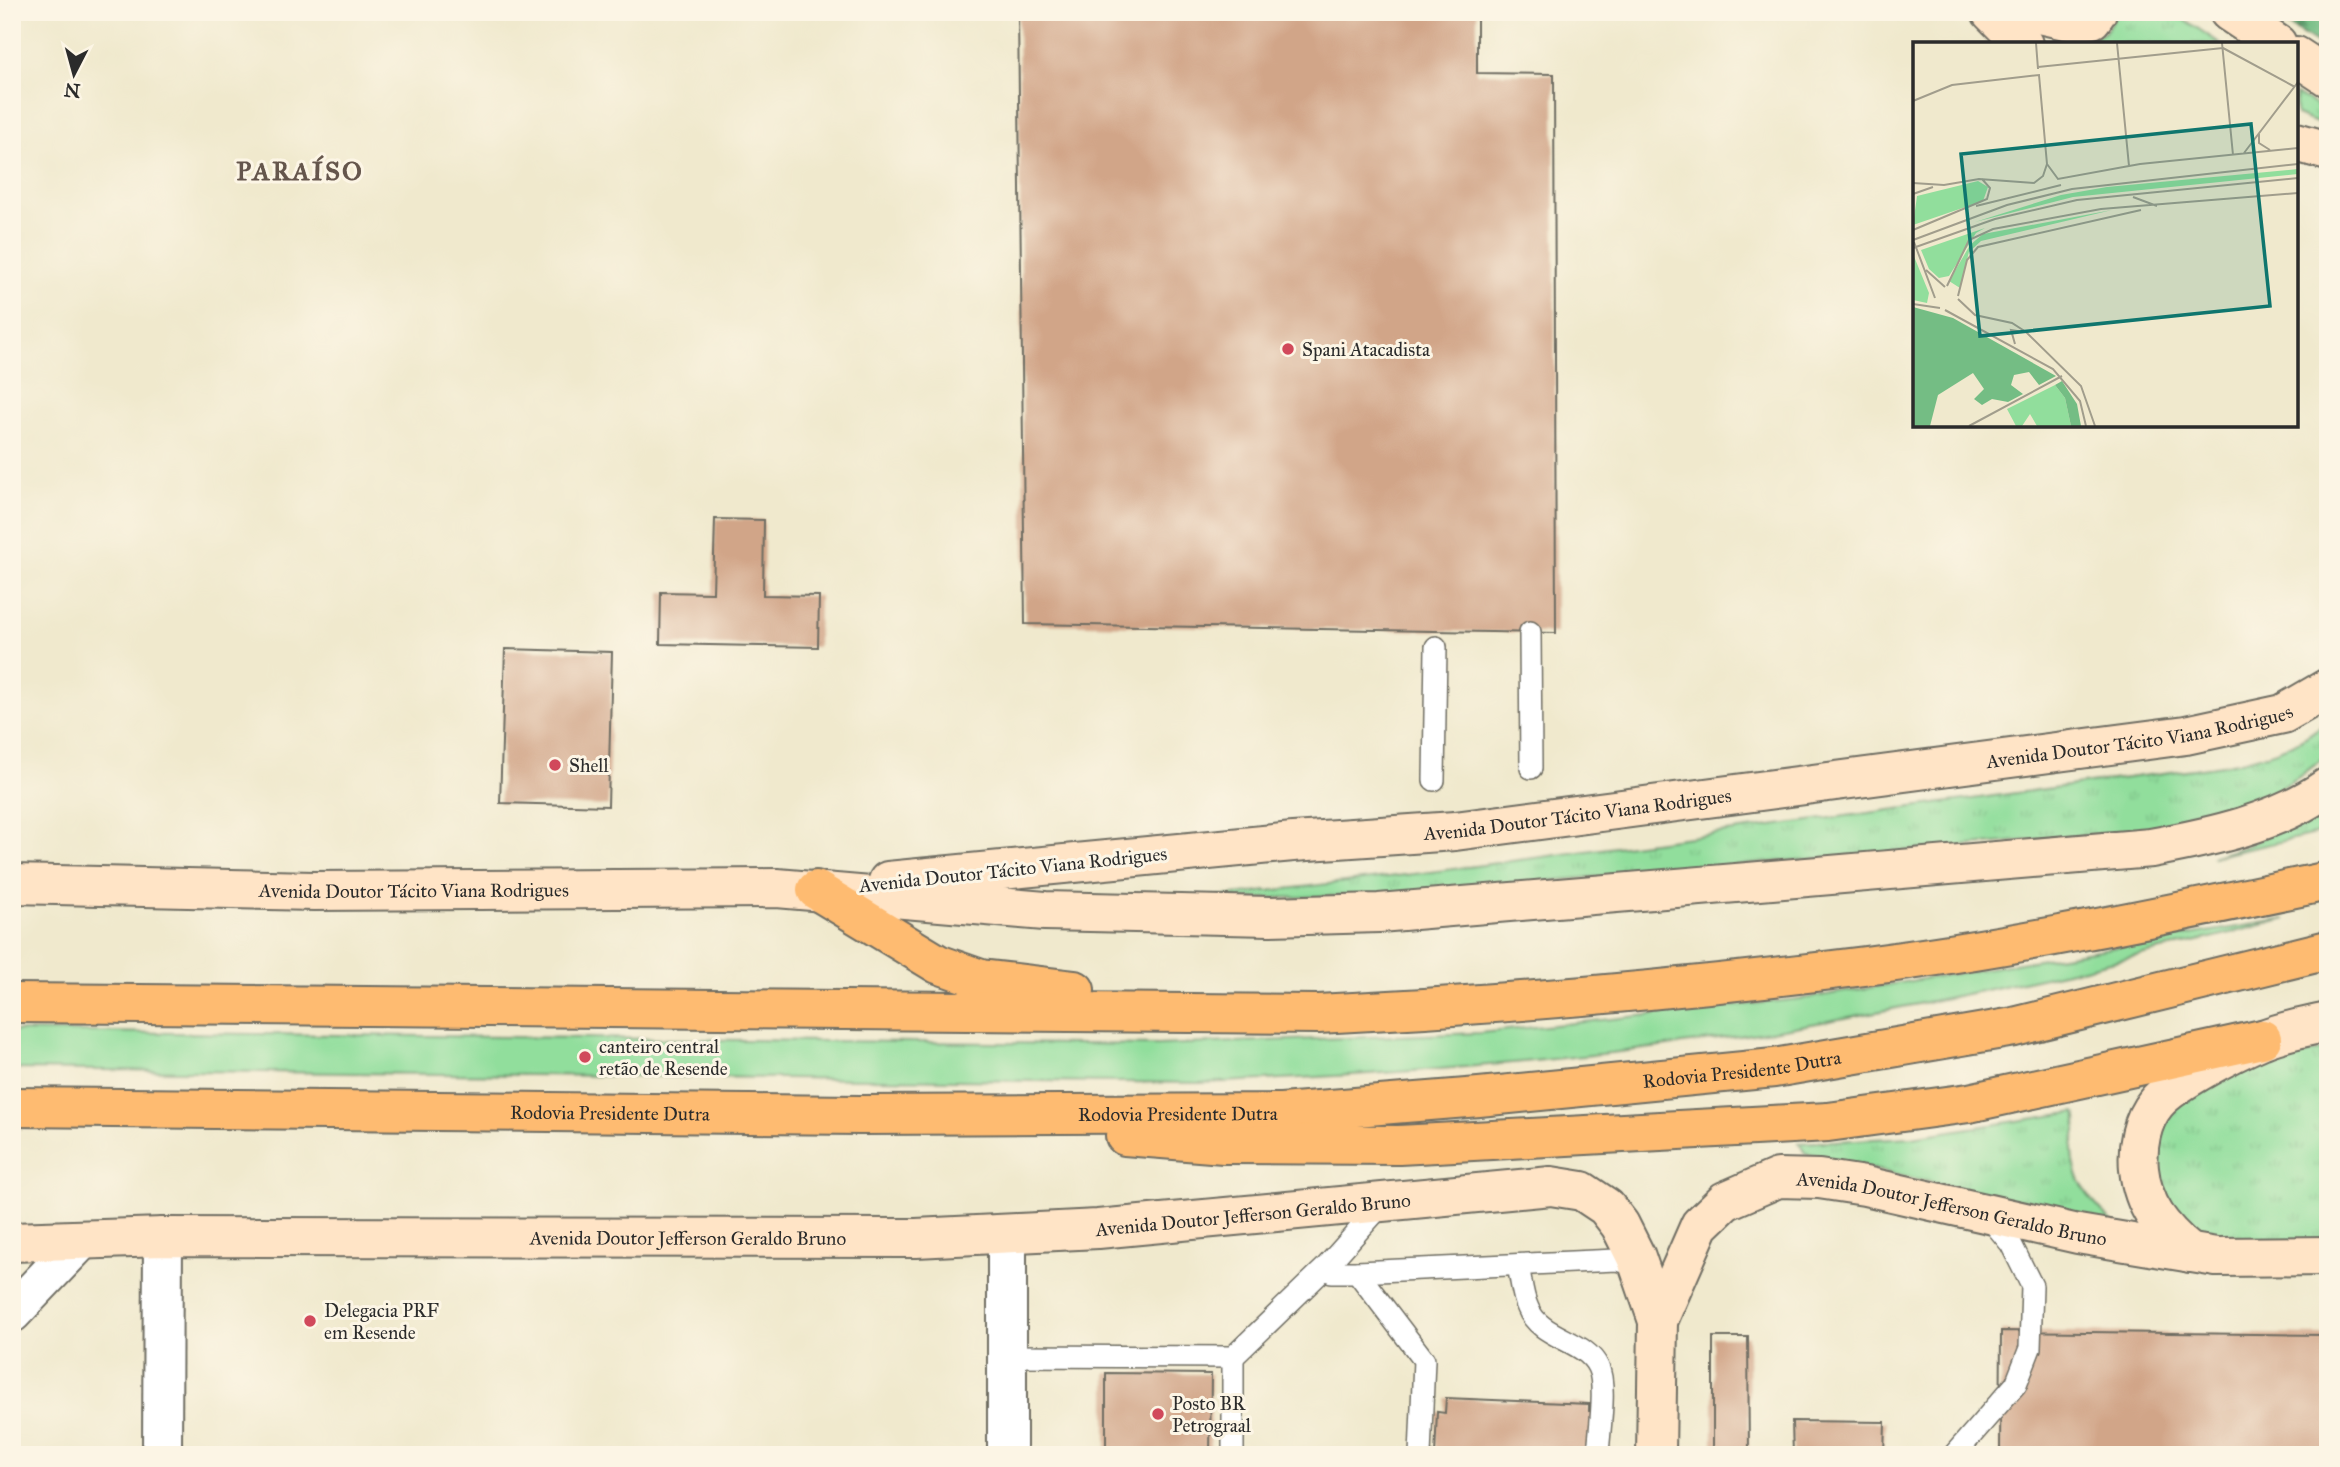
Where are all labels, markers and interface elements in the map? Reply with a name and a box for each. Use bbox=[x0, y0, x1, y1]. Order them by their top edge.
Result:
north arrow bbox=[38, 38, 108, 108]
inset map bbox=[1913, 42, 2298, 427]
text: N bbox=[63, 78, 81, 103]
district label: PARAÍSO bbox=[236, 155, 364, 187]
place label: Spani Atacadista bbox=[1302, 338, 1431, 361]
marker: Spani Atacadista bbox=[1280, 341, 1296, 357]
street label: Avenida Doutor Tácito Viana Rodrigues bbox=[1984, 700, 2297, 773]
place label: Shell bbox=[569, 754, 609, 777]
marker: Shell bbox=[547, 757, 563, 773]
street label: Avenida Doutor Tácito Viana Rodrigues bbox=[1422, 784, 1733, 845]
street label: Avenida Doutor Tácito Viana Rodrigues bbox=[857, 842, 1168, 898]
street label: Avenida Doutor Tácito Viana Rodrigues bbox=[258, 878, 569, 903]
place label: canteiro central retão de Resende bbox=[599, 1035, 728, 1080]
street label: Rodovia Presidente Dutra bbox=[1642, 1046, 1844, 1093]
marker: canteiro central retão de Resende bbox=[577, 1049, 593, 1065]
street label: Rodovia Presidente Dutra bbox=[510, 1101, 711, 1126]
street label: Rodovia Presidente Dutra bbox=[1078, 1102, 1279, 1126]
street label: Avenida Doutor Jefferson Geraldo Bruno bbox=[1795, 1167, 2109, 1251]
street label: Avenida Doutor Jefferson Geraldo Bruno bbox=[1093, 1188, 1412, 1241]
street label: Avenida Doutor Jefferson Geraldo Bruno bbox=[529, 1226, 846, 1251]
place label: Delegacia PRF em Resende bbox=[324, 1299, 439, 1344]
marker: Delegacia PRF em Resende bbox=[302, 1313, 318, 1329]
place label: Posto BR Petrograal bbox=[1172, 1392, 1252, 1438]
marker: Posto BR Petrograal bbox=[1150, 1406, 1166, 1422]

